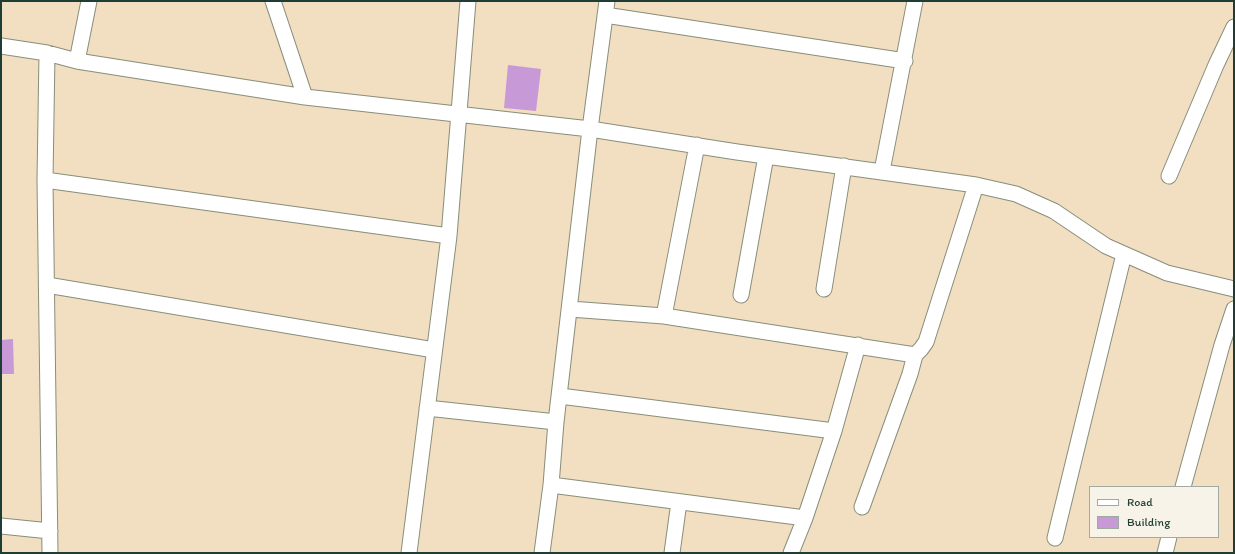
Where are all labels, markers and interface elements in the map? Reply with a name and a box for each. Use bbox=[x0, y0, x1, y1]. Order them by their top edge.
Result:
legend bbox=[1089, 486, 1219, 538]
text: Road bbox=[1127, 495, 1153, 509]
text: Building bbox=[1127, 515, 1170, 529]

